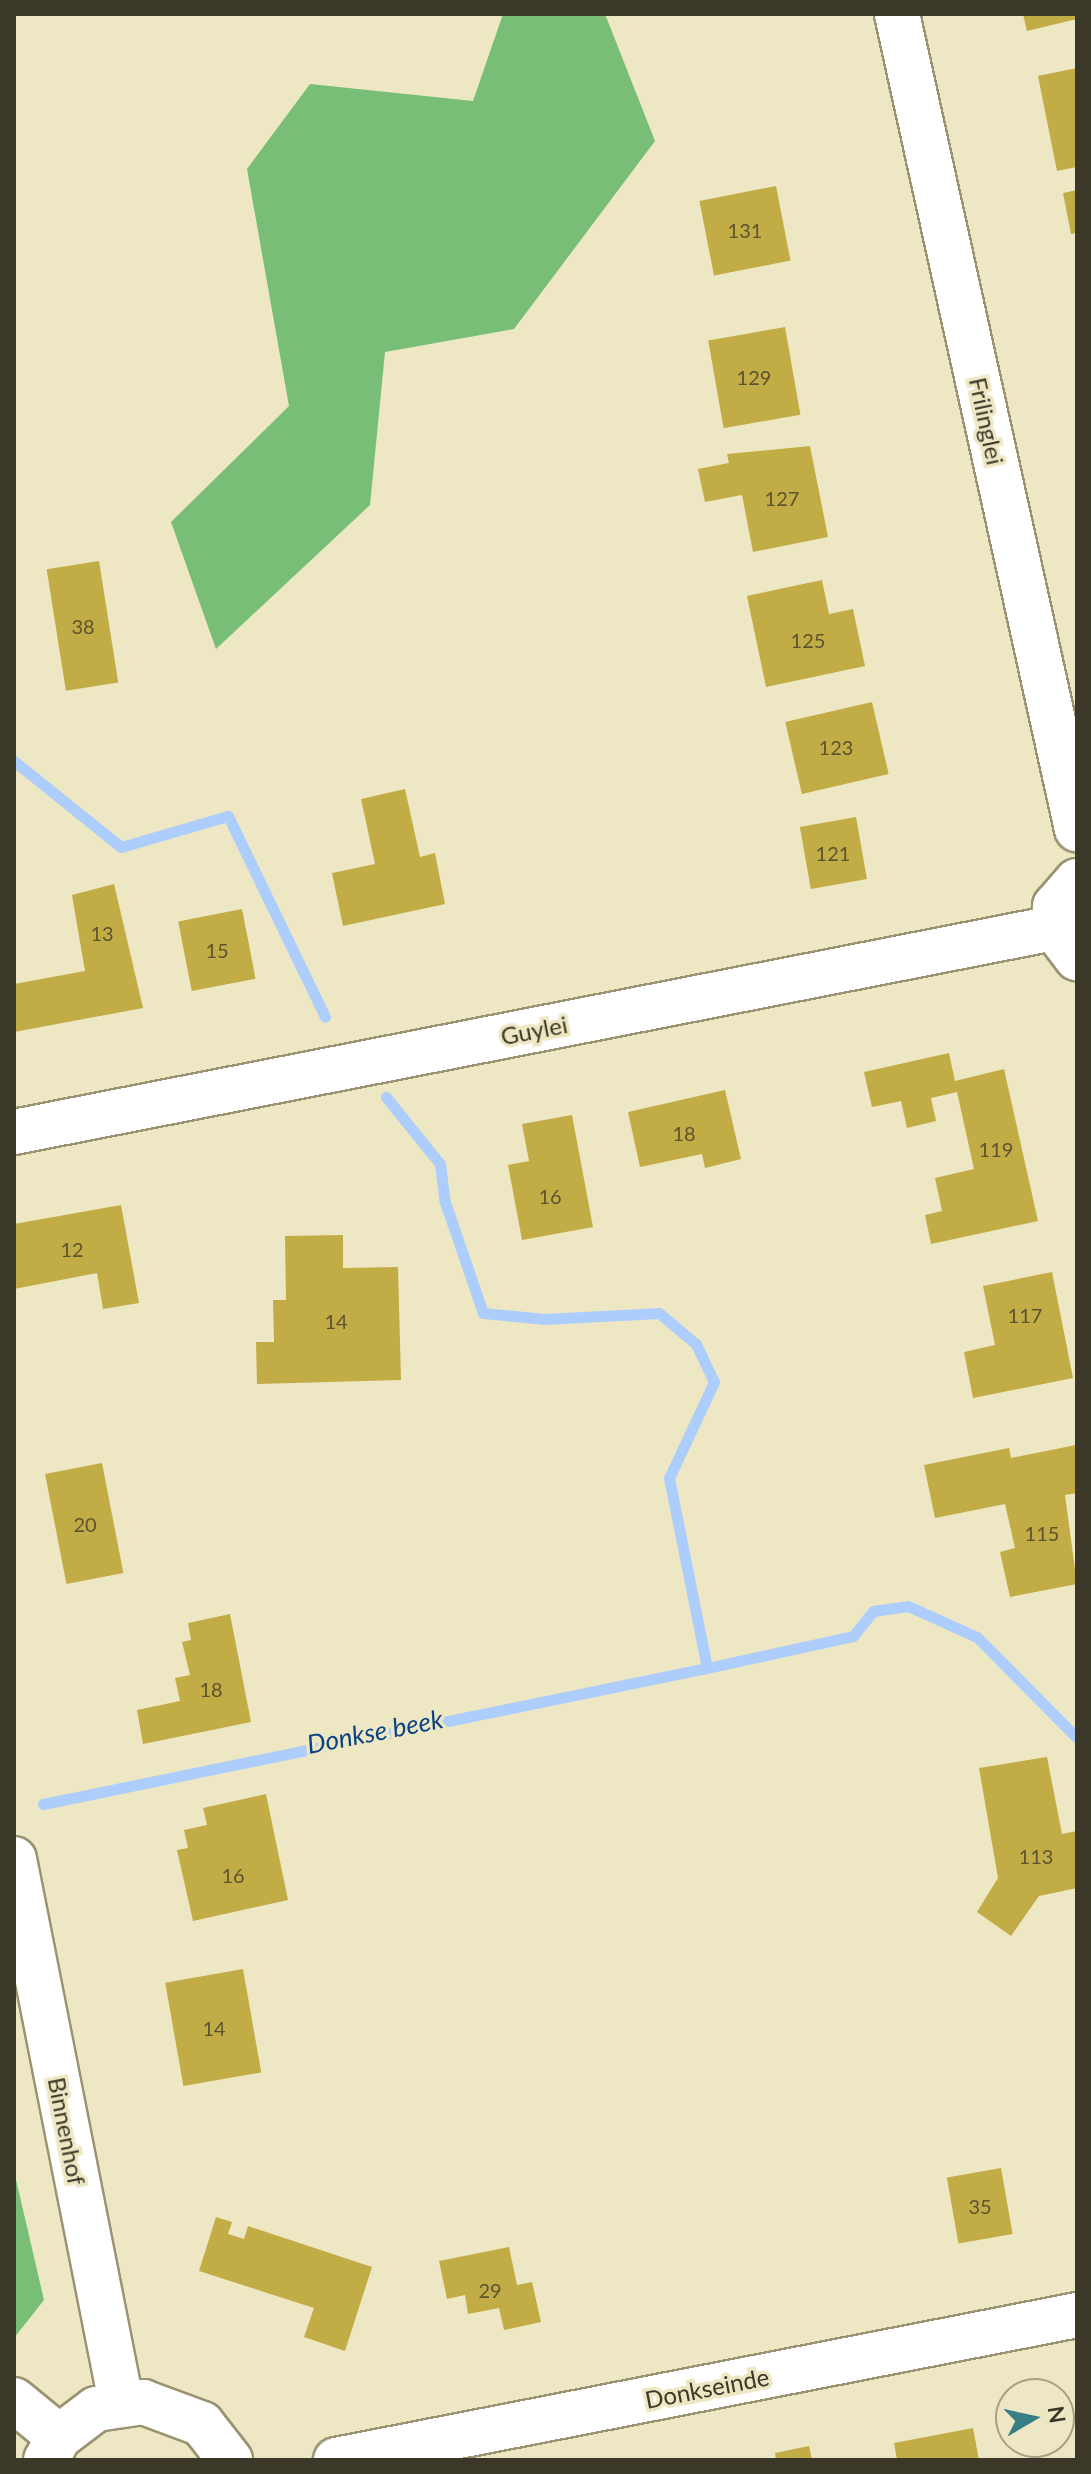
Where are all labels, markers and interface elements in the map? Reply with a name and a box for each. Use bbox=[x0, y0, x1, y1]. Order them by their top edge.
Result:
house number: 131 bbox=[728, 218, 762, 242]
house number: 129 bbox=[737, 365, 771, 389]
street label: Frilinglei bbox=[964, 375, 1010, 467]
house number: 127 bbox=[765, 486, 799, 510]
house number: 38 bbox=[71, 614, 95, 638]
house number: 125 bbox=[791, 628, 825, 652]
house number: 123 bbox=[819, 735, 853, 759]
house number: 121 bbox=[816, 841, 850, 865]
house number: 13 bbox=[90, 921, 114, 945]
house number: 15 bbox=[205, 938, 229, 962]
street label: Guylei bbox=[498, 1009, 570, 1051]
house number: 18 bbox=[672, 1121, 696, 1145]
house number: 119 bbox=[979, 1137, 1013, 1161]
house number: 16 bbox=[538, 1184, 562, 1208]
house number: 12 bbox=[60, 1237, 84, 1261]
house number: 117 bbox=[1008, 1303, 1042, 1327]
house number: 14 bbox=[324, 1309, 348, 1333]
house number: 20 bbox=[73, 1512, 97, 1536]
house number: 115 bbox=[1025, 1521, 1059, 1545]
house number: 18 bbox=[199, 1677, 223, 1701]
water label: Donkse beek bbox=[304, 1704, 446, 1760]
house number: 113 bbox=[1019, 1844, 1053, 1868]
house number: 16 bbox=[221, 1863, 245, 1887]
house number: 14 bbox=[202, 2016, 226, 2040]
street label: Binnenhof bbox=[42, 2075, 92, 2187]
house number: 35 bbox=[968, 2194, 992, 2218]
house number: 29 bbox=[478, 2278, 502, 2302]
street label: Donkseinde bbox=[643, 2362, 771, 2414]
north arrow bbox=[995, 2378, 1075, 2458]
text: N bbox=[1043, 2404, 1072, 2425]

